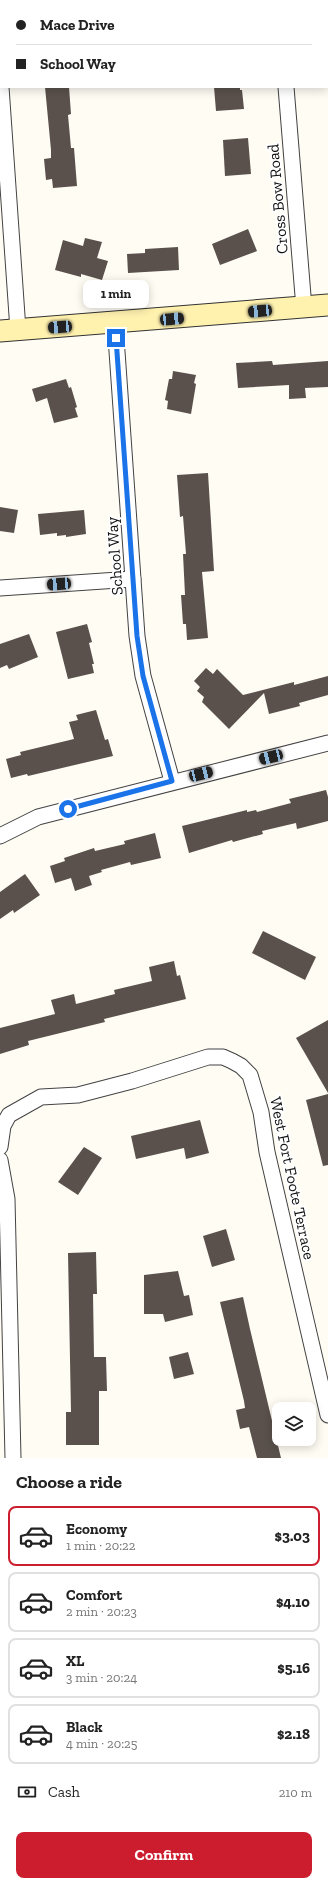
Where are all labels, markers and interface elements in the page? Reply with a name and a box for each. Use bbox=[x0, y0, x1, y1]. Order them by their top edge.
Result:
text: Mace Drive bbox=[40, 16, 114, 34]
text: School Way bbox=[40, 55, 116, 73]
street label: Cross Bow Road bbox=[263, 143, 292, 255]
callout: 1 min bbox=[83, 280, 149, 308]
text: 1 min bbox=[101, 286, 131, 301]
car bbox=[248, 304, 272, 318]
car bbox=[160, 312, 184, 326]
car bbox=[48, 320, 72, 334]
route end bbox=[107, 329, 125, 347]
street label: School Way bbox=[102, 515, 127, 596]
car bbox=[47, 577, 71, 591]
car bbox=[258, 748, 284, 766]
car bbox=[188, 765, 214, 783]
route start bbox=[59, 800, 77, 818]
street label: West Fort Foote Terrace bbox=[266, 1095, 319, 1261]
map controls bbox=[272, 1402, 316, 1446]
button: layers bbox=[272, 1402, 316, 1446]
text: Choose a ride bbox=[16, 1471, 122, 1493]
icon: car bbox=[18, 1518, 54, 1554]
text: Economy bbox=[66, 1520, 127, 1538]
text: $3.03 bbox=[275, 1527, 310, 1545]
text: 1 min · 20:22 bbox=[66, 1538, 136, 1553]
icon: car bbox=[18, 1584, 54, 1620]
text: Comfort bbox=[66, 1586, 122, 1604]
text: $4.10 bbox=[276, 1593, 310, 1611]
text: 2 min · 20:23 bbox=[66, 1604, 137, 1619]
icon: car bbox=[18, 1650, 54, 1686]
text: XL bbox=[66, 1652, 84, 1670]
text: $5.16 bbox=[277, 1659, 310, 1677]
text: 3 min · 20:24 bbox=[66, 1670, 137, 1685]
icon: car bbox=[18, 1716, 54, 1752]
text: Black bbox=[66, 1718, 103, 1736]
text: $2.18 bbox=[277, 1725, 310, 1743]
text: 4 min · 20:25 bbox=[66, 1736, 137, 1751]
icon: cash bbox=[16, 1781, 38, 1803]
text: Cash bbox=[48, 1783, 80, 1801]
text: 210 m bbox=[279, 1785, 312, 1800]
button: Confirm bbox=[16, 1832, 312, 1878]

